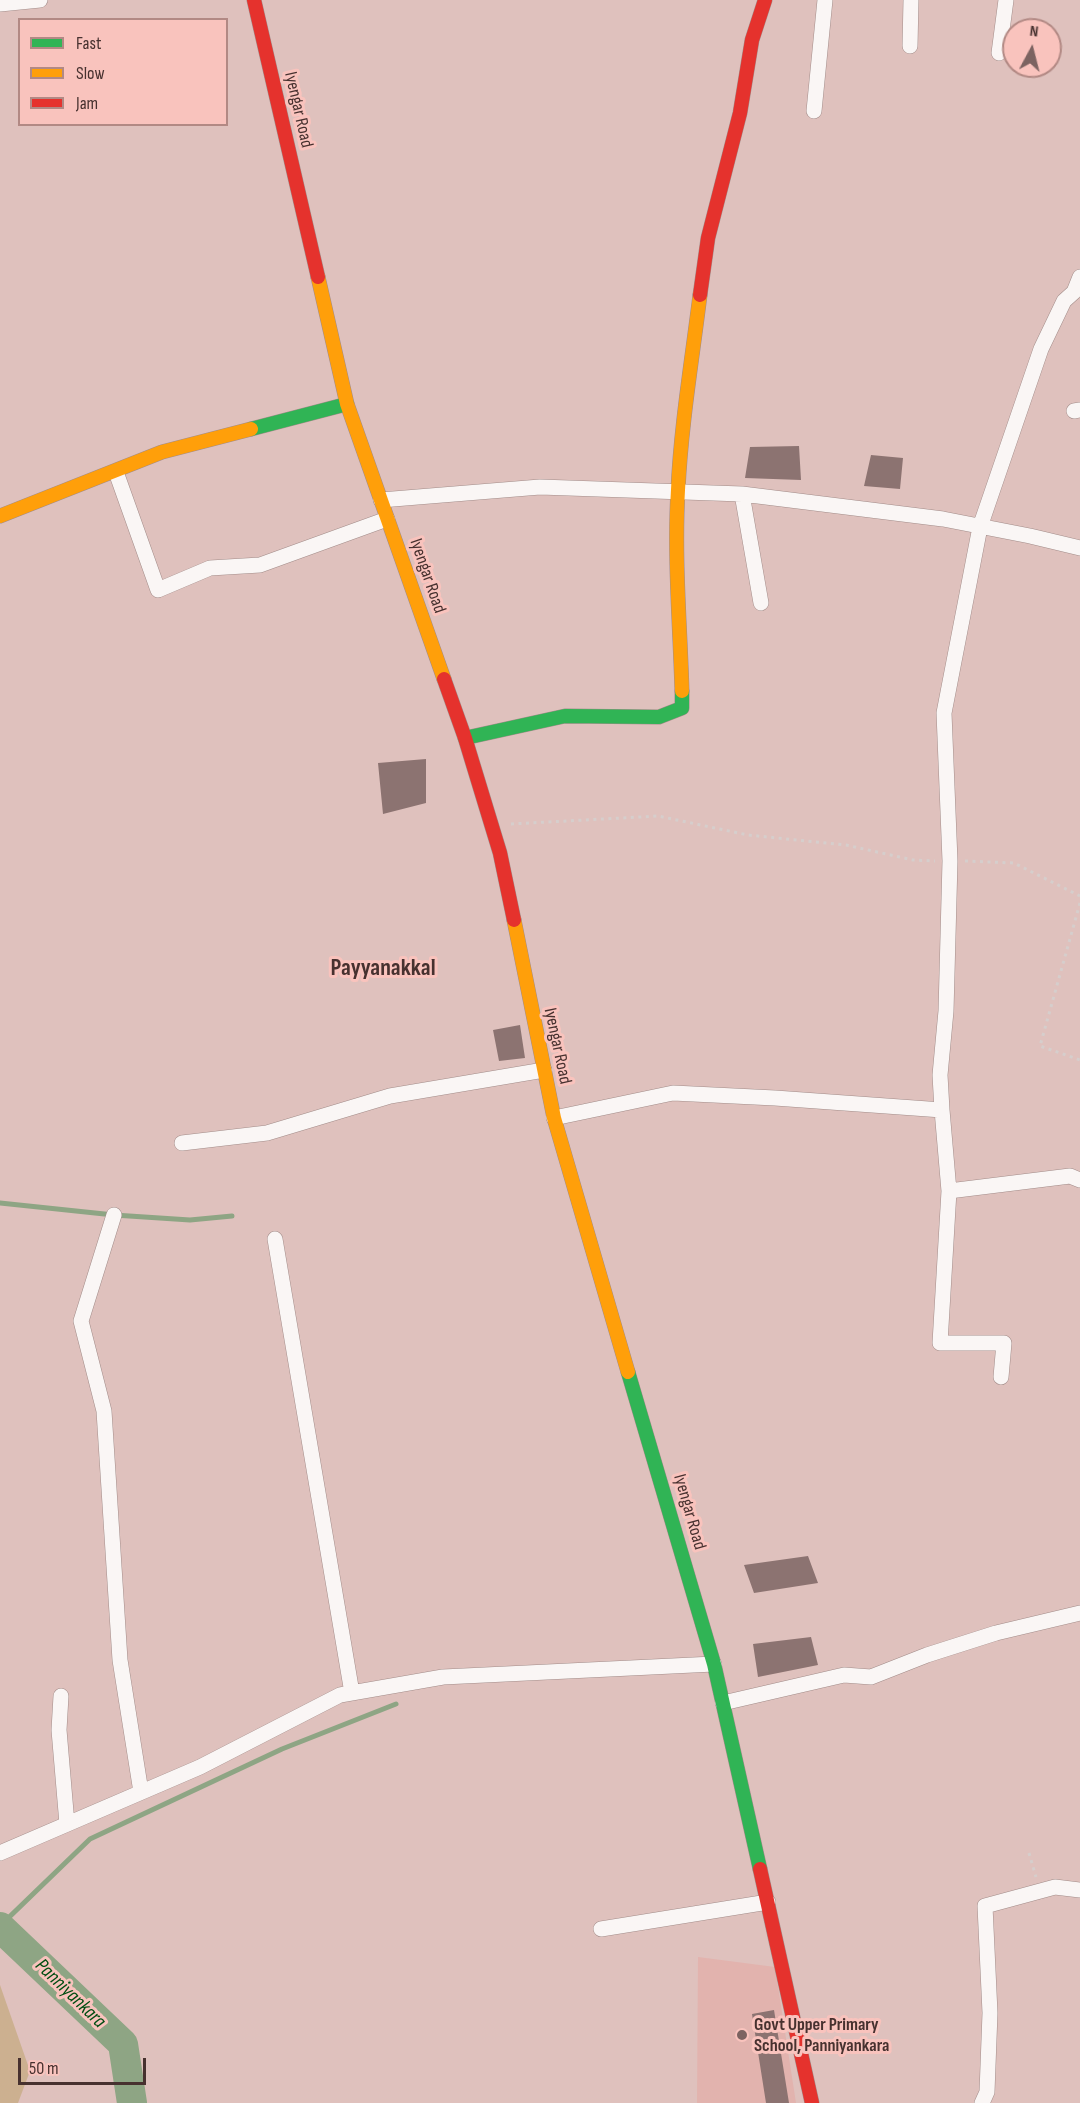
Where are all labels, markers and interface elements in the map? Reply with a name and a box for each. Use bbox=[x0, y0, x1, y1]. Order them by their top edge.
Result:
legend bbox=[18, 18, 228, 126]
north arrow bbox=[1002, 18, 1062, 78]
text: N bbox=[1029, 22, 1039, 42]
text: Fast bbox=[76, 33, 101, 54]
text: Slow bbox=[76, 63, 105, 84]
street label: Iyengar Road bbox=[279, 70, 317, 150]
text: Jam bbox=[76, 93, 98, 114]
street label: Iyengar Road bbox=[404, 536, 450, 616]
district label: Payyanakkal bbox=[330, 955, 436, 983]
street label: Iyengar Road bbox=[538, 1006, 576, 1086]
street label: Iyengar Road bbox=[668, 1472, 710, 1552]
water label: Panniyankara bbox=[30, 1954, 110, 2034]
place label: Govt Upper Primary School, Panniyankara bbox=[754, 2014, 889, 2056]
marker: Govt Upper Primary School, Panniyankara bbox=[735, 2028, 749, 2042]
scale bar bbox=[21, 2046, 148, 2084]
text: 50 m bbox=[29, 2058, 59, 2079]

